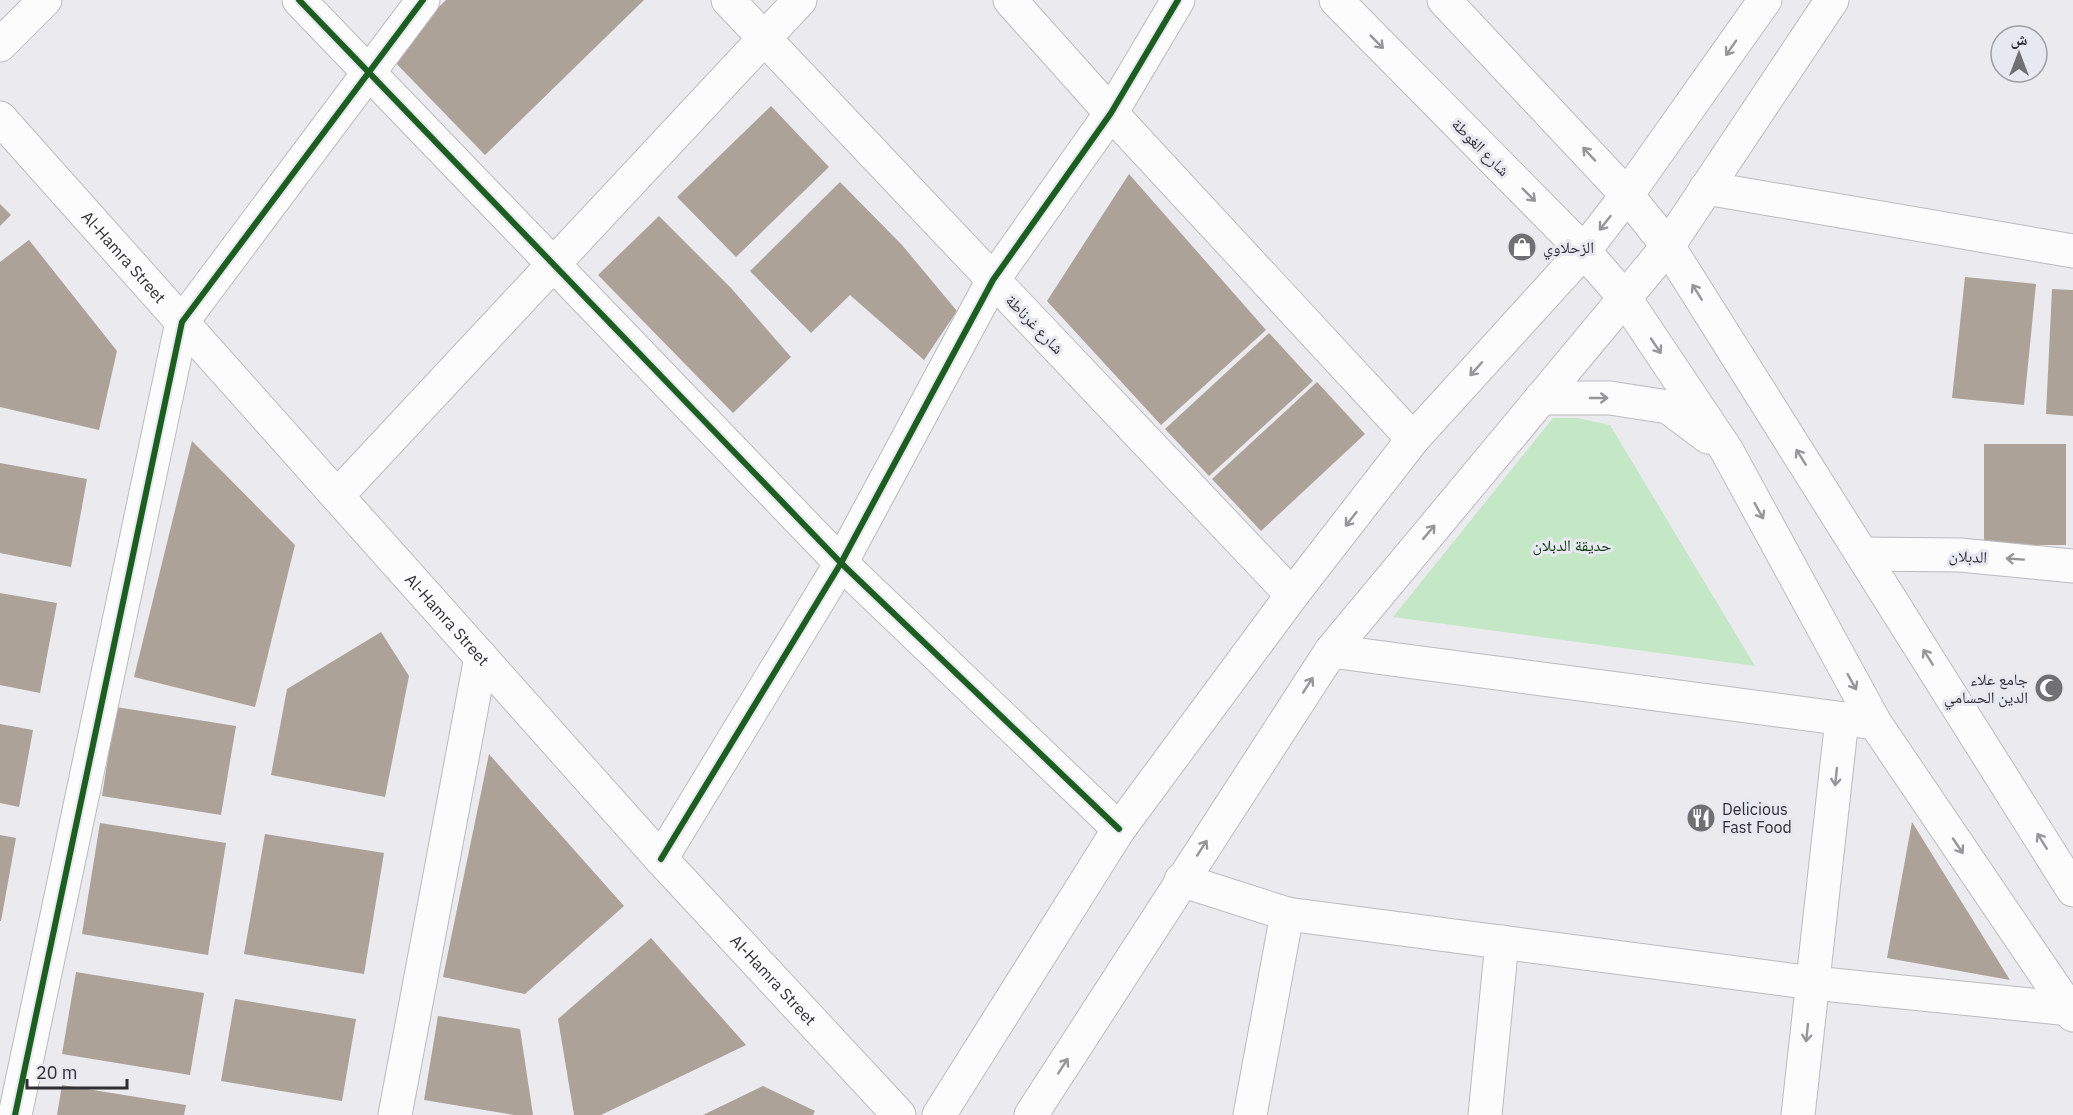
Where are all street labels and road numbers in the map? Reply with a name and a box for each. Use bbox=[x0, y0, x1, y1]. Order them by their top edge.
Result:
street label: شارع الغوطة bbox=[1447, 114, 1514, 181]
street label: Al-Hamra Street bbox=[77, 207, 170, 307]
street label: شارع غرناطة bbox=[1001, 290, 1068, 359]
street label: الدبلان bbox=[1948, 545, 1988, 568]
street label: Al-Hamra Street bbox=[401, 569, 494, 670]
street label: Al-Hamra Street bbox=[726, 930, 820, 1029]

